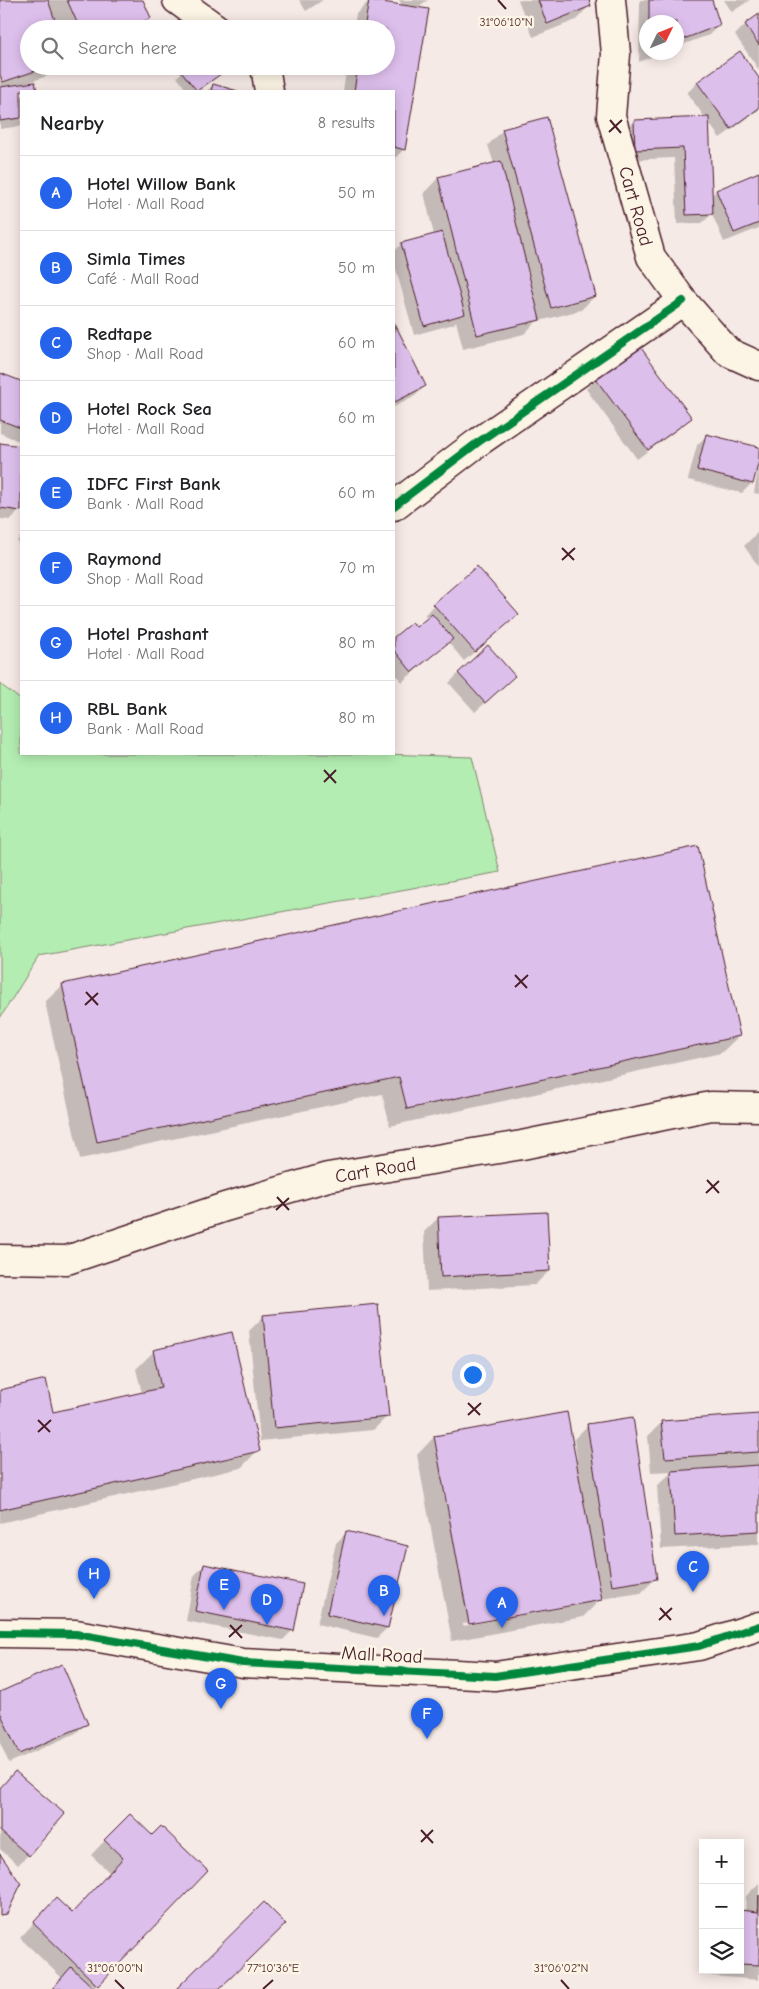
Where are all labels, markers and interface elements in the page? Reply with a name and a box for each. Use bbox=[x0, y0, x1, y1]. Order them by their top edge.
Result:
text: 31°06'10"N bbox=[479, 15, 533, 29]
north arrow bbox=[639, 15, 684, 60]
search box bbox=[20, 20, 395, 75]
icon: search bbox=[38, 34, 66, 62]
text: Search here bbox=[78, 37, 177, 59]
text: Nearby bbox=[40, 111, 104, 135]
text: 8 results bbox=[318, 114, 375, 132]
street label: Cart Road bbox=[614, 164, 657, 249]
text: Hotel Willow Bank bbox=[87, 173, 236, 195]
text: A bbox=[52, 184, 60, 202]
text: 50 m bbox=[338, 184, 375, 202]
text: Hotel · Mall Road bbox=[87, 195, 205, 213]
text: Simla Times bbox=[87, 248, 185, 270]
text: B bbox=[51, 259, 61, 277]
text: 50 m bbox=[338, 259, 375, 277]
text: Café · Mall Road bbox=[87, 270, 199, 288]
text: Redtape bbox=[87, 323, 152, 345]
text: C bbox=[51, 334, 61, 352]
text: 60 m bbox=[338, 334, 375, 352]
text: Shop · Mall Road bbox=[87, 345, 203, 363]
text: Hotel Rock Sea bbox=[87, 398, 212, 420]
text: D bbox=[51, 409, 61, 427]
text: 60 m bbox=[338, 409, 375, 427]
text: Hotel · Mall Road bbox=[87, 420, 205, 438]
text: IDFC First Bank bbox=[87, 473, 220, 495]
text: E bbox=[51, 484, 61, 502]
text: 60 m bbox=[338, 484, 375, 502]
text: Bank · Mall Road bbox=[87, 495, 204, 513]
text: Raymond bbox=[87, 548, 162, 570]
text: F bbox=[51, 559, 61, 577]
text: 70 m bbox=[339, 559, 375, 577]
text: Shop · Mall Road bbox=[87, 570, 203, 588]
text: Hotel Prashant bbox=[87, 623, 208, 645]
text: G bbox=[50, 634, 62, 652]
text: 80 m bbox=[338, 634, 375, 652]
text: Hotel · Mall Road bbox=[87, 645, 205, 663]
text: RBL Bank bbox=[87, 698, 167, 720]
text: H bbox=[50, 709, 62, 727]
text: 80 m bbox=[338, 709, 375, 727]
text: Bank · Mall Road bbox=[87, 720, 204, 738]
street label: Cart Road bbox=[333, 1153, 418, 1188]
your location bbox=[460, 1362, 486, 1388]
pin: C bbox=[677, 1551, 709, 1592]
pin: H bbox=[78, 1558, 110, 1599]
pin: E bbox=[208, 1569, 240, 1610]
pin: B bbox=[368, 1575, 400, 1616]
pin: D bbox=[251, 1584, 283, 1625]
pin: A bbox=[486, 1587, 518, 1628]
street label: Mall Road bbox=[341, 1642, 423, 1668]
pin: G bbox=[205, 1668, 237, 1709]
pin: F bbox=[411, 1698, 443, 1739]
map controls bbox=[699, 1839, 744, 1974]
button: + bbox=[699, 1839, 744, 1884]
button: − bbox=[699, 1884, 744, 1929]
button: layers bbox=[699, 1929, 744, 1974]
text: 31°06'00"N bbox=[87, 1961, 143, 1975]
text: 77°10'36"E bbox=[247, 1961, 299, 1975]
text: 31°06'02"N bbox=[534, 1961, 588, 1975]

